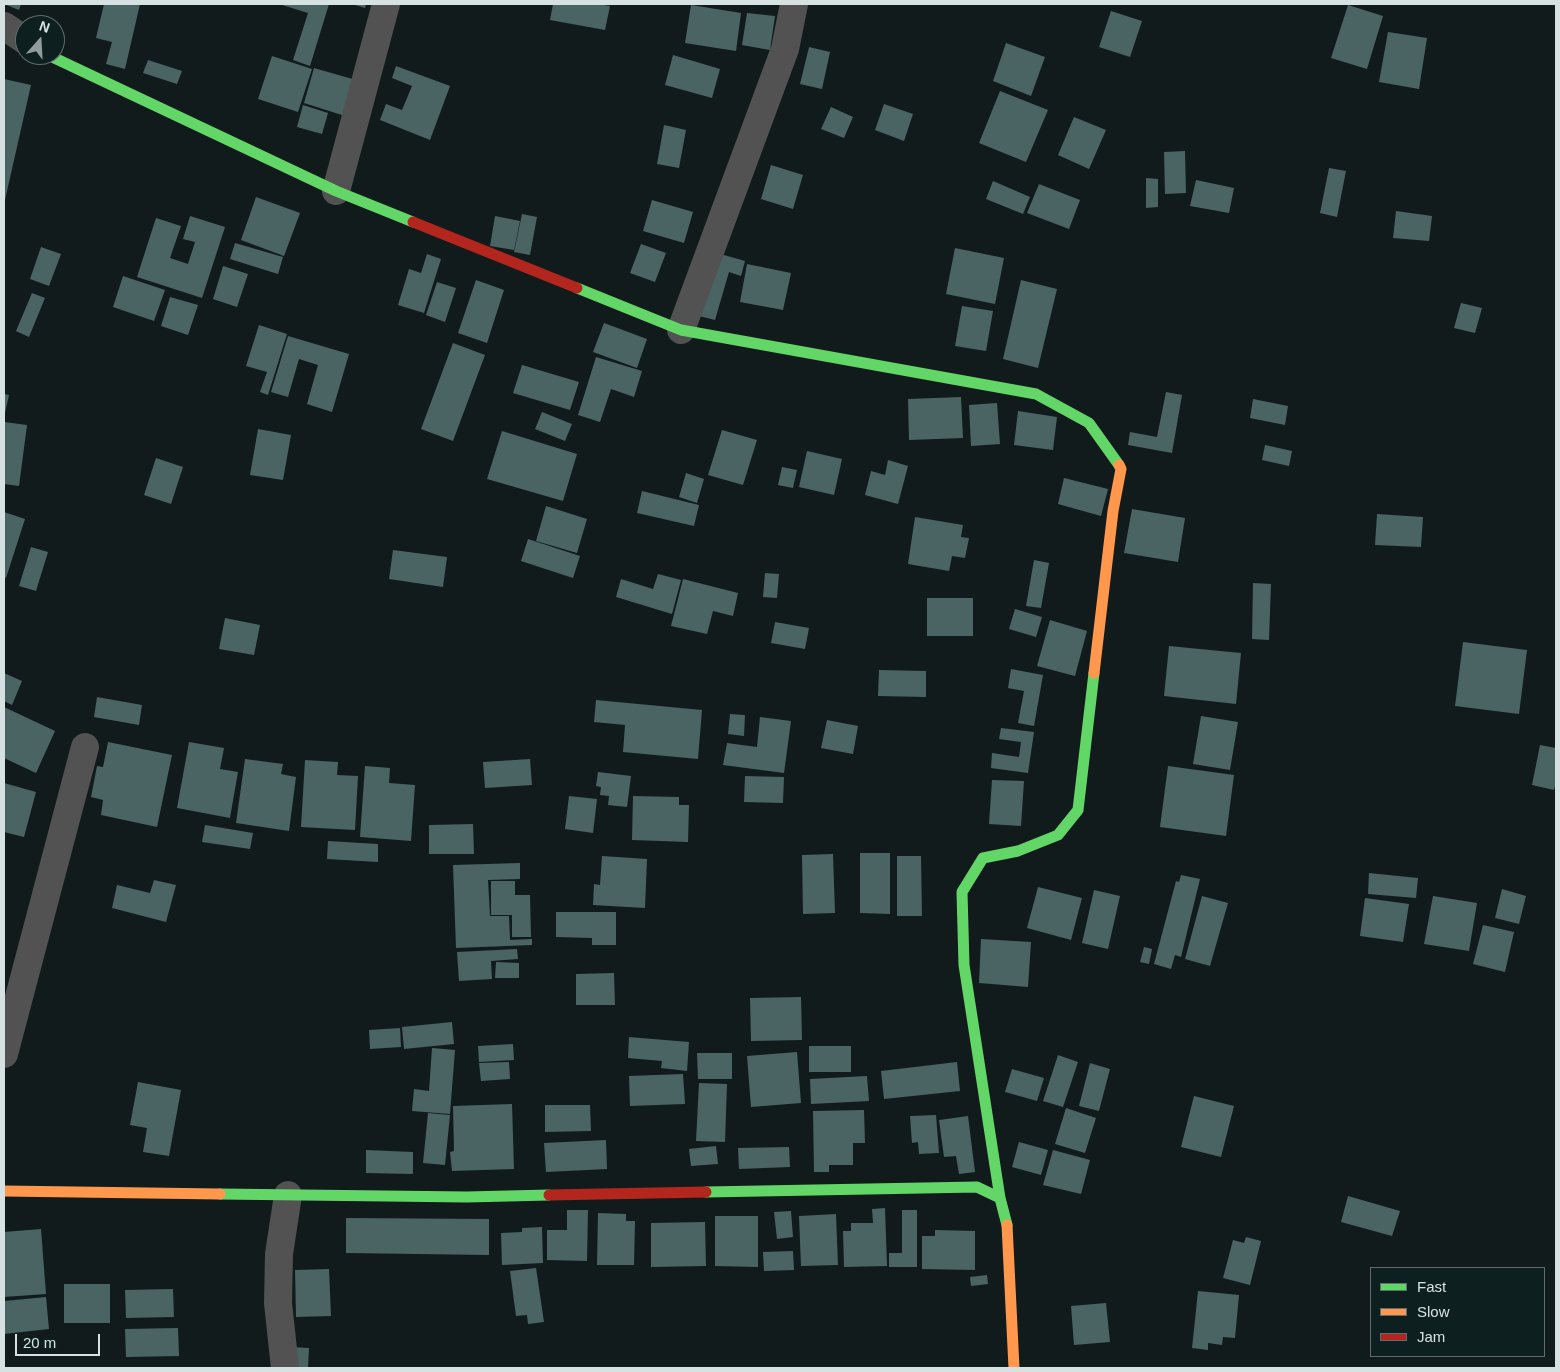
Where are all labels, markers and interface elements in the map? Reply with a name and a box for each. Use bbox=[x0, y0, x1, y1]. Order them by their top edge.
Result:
north arrow bbox=[15, 15, 65, 65]
text: N bbox=[37, 18, 52, 36]
legend bbox=[1370, 1267, 1545, 1357]
text: Fast bbox=[1417, 1278, 1446, 1295]
text: Slow bbox=[1417, 1303, 1450, 1320]
scale bar bbox=[18, 1324, 102, 1356]
text: Jam bbox=[1417, 1328, 1445, 1345]
text: 20 m bbox=[23, 1334, 56, 1351]

